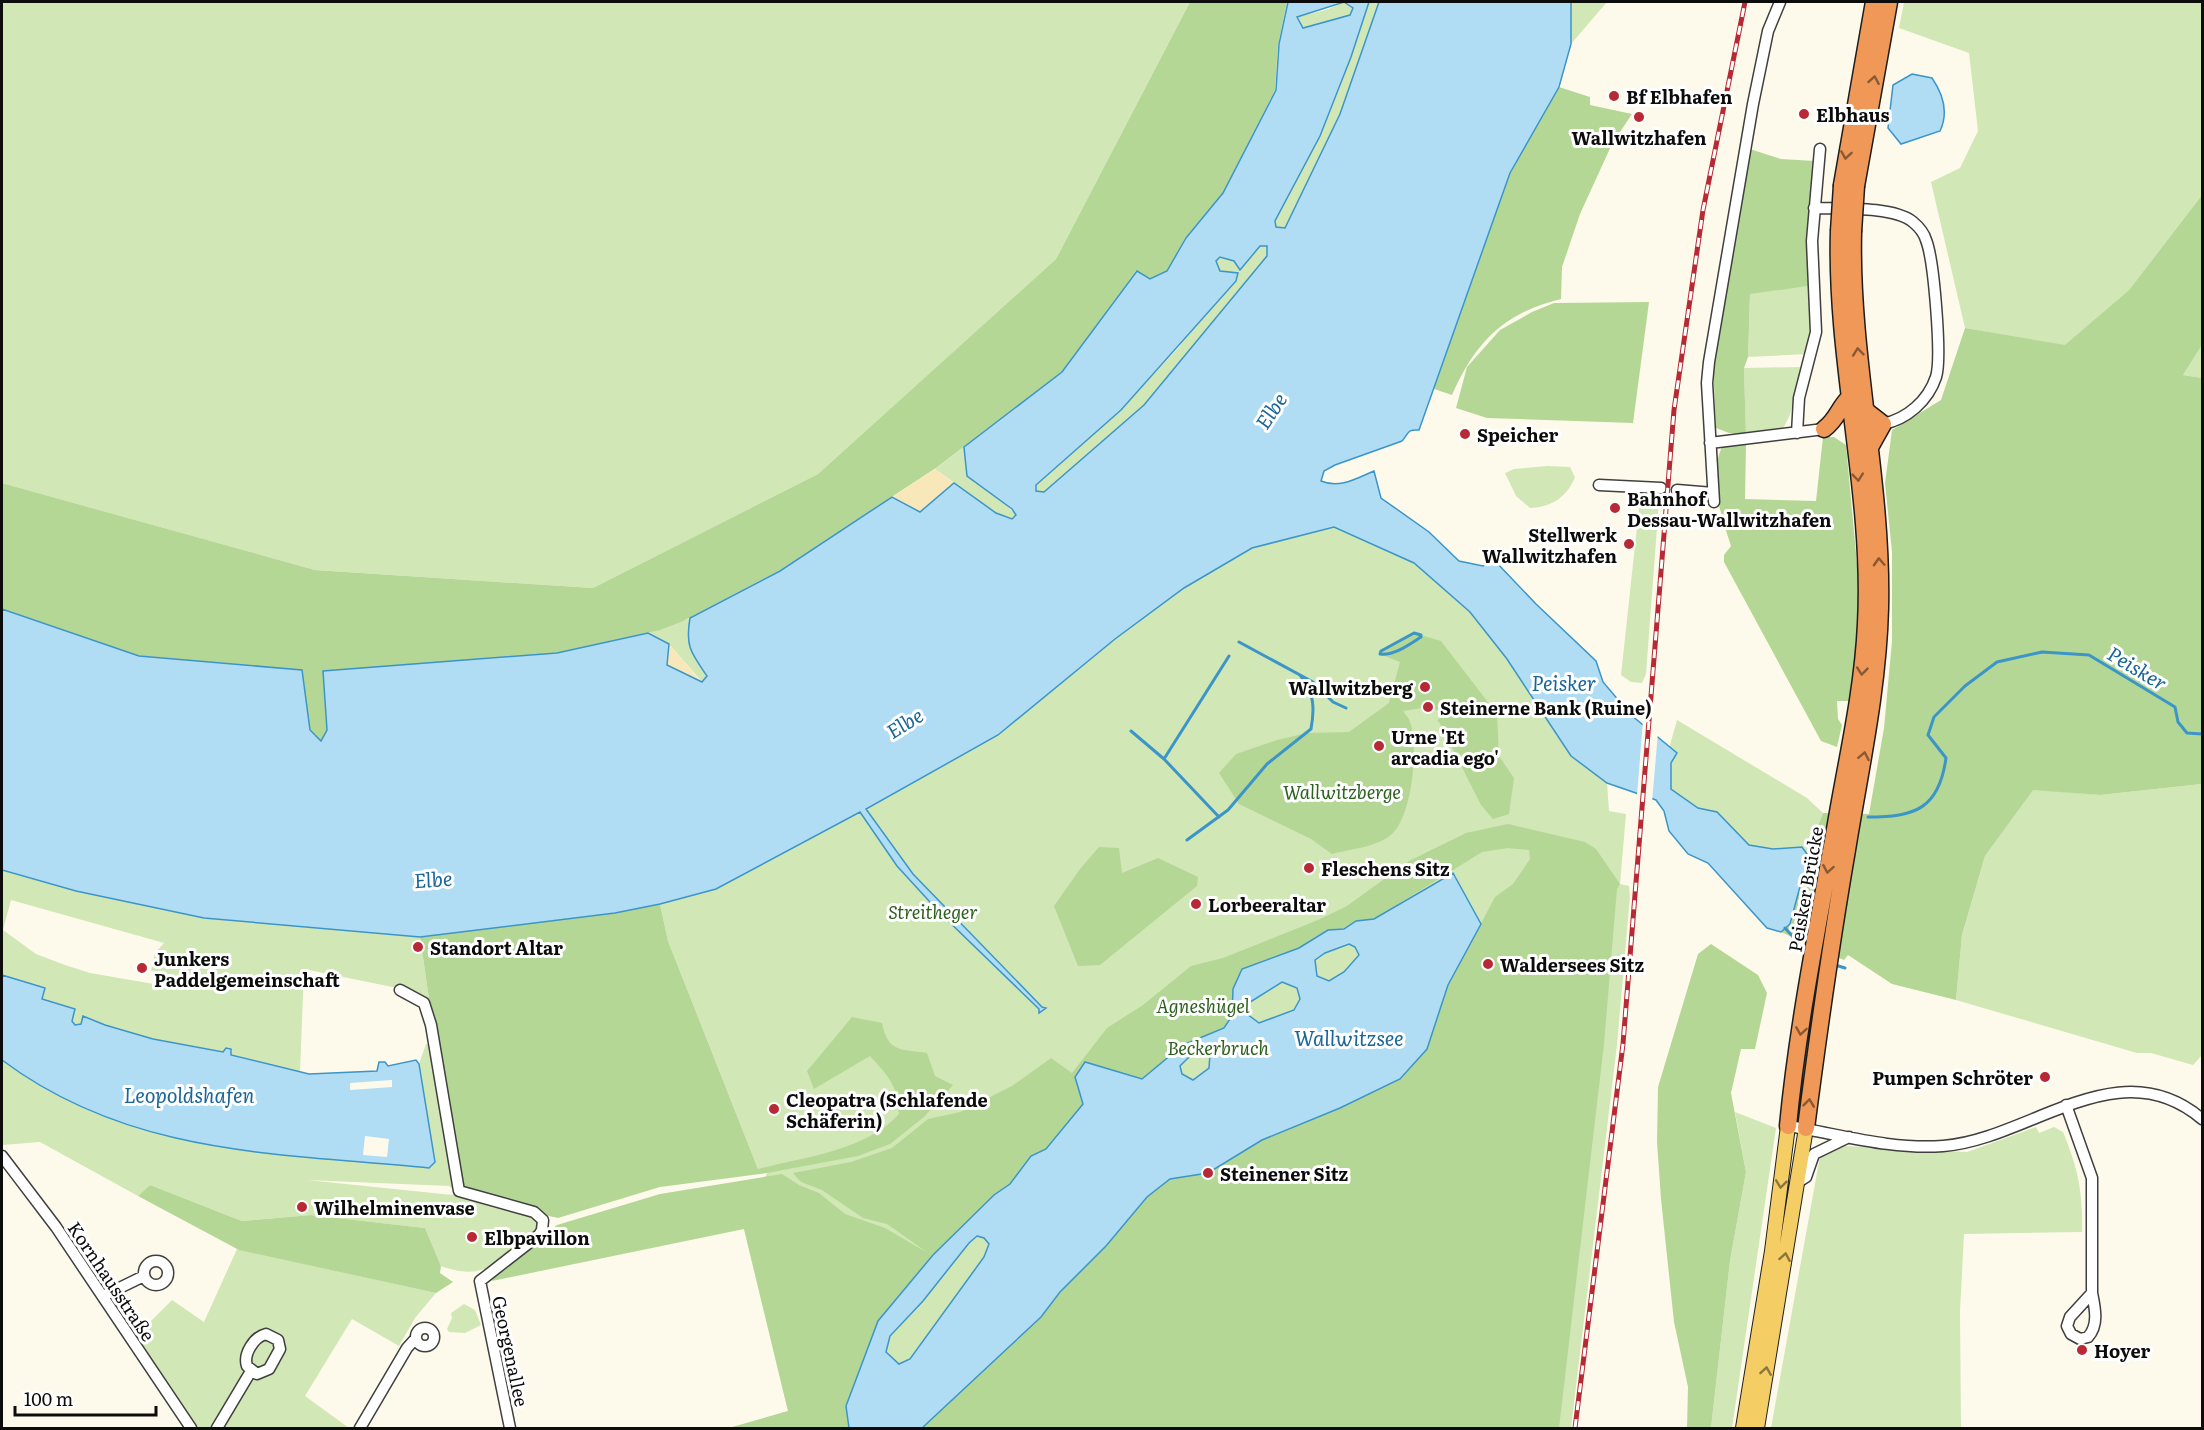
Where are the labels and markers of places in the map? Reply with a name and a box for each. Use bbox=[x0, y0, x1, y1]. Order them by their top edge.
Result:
place label: Bf Elbhafen bbox=[1626, 83, 1733, 110]
marker: Bf Elbhafen bbox=[1607, 89, 1621, 103]
place label: Elbhaus bbox=[1816, 101, 1890, 128]
marker: Elbhaus bbox=[1797, 107, 1811, 121]
marker: Wallwitzhafen bbox=[1632, 110, 1646, 124]
place label: Wallwitzhafen bbox=[1572, 124, 1707, 151]
place label: Speicher bbox=[1477, 421, 1559, 448]
marker: Speicher bbox=[1458, 427, 1472, 441]
place label: Bahnhof Dessau-Wallwitzhafen bbox=[1627, 485, 1832, 533]
marker: Bahnhof Dessau-Wallwitzhafen bbox=[1608, 501, 1622, 515]
place label: Stellwerk Wallwitzhafen bbox=[1482, 521, 1618, 569]
marker: Stellwerk Wallwitzhafen bbox=[1622, 537, 1636, 551]
place label: Wallwitzberg bbox=[1289, 674, 1414, 701]
marker: Wallwitzberg bbox=[1418, 680, 1432, 694]
place label: Steinerne Bank (Ruine) bbox=[1440, 694, 1652, 721]
marker: Steinerne Bank (Ruine) bbox=[1421, 700, 1435, 714]
place label: Urne 'Et arcadia ego' bbox=[1391, 723, 1499, 771]
marker: Urne 'Et arcadia ego' bbox=[1372, 739, 1386, 753]
place label: Fleschens Sitz bbox=[1321, 855, 1450, 882]
marker: Fleschens Sitz bbox=[1302, 861, 1316, 875]
place label: Lorbeeraltar bbox=[1208, 891, 1326, 918]
marker: Lorbeeraltar bbox=[1189, 897, 1203, 911]
place label: Standort Altar bbox=[430, 934, 563, 961]
marker: Standort Altar bbox=[411, 940, 425, 954]
place label: Junkers Paddelgemeinschaft bbox=[154, 945, 340, 993]
place label: Waldersees Sitz bbox=[1500, 951, 1644, 978]
marker: Waldersees Sitz bbox=[1481, 957, 1495, 971]
marker: Junkers Paddelgemeinschaft bbox=[135, 961, 149, 975]
place label: Pumpen Schröter bbox=[1872, 1064, 2033, 1091]
marker: Pumpen Schröter bbox=[2038, 1070, 2052, 1084]
place label: Cleopatra (Schlafende Schäferin) bbox=[786, 1086, 988, 1134]
marker: Cleopatra (Schlafende Schäferin) bbox=[767, 1102, 781, 1116]
place label: Steinener Sitz bbox=[1220, 1160, 1349, 1187]
marker: Steinener Sitz bbox=[1201, 1166, 1215, 1180]
place label: Wilhelminenvase bbox=[314, 1194, 475, 1221]
marker: Wilhelminenvase bbox=[295, 1200, 309, 1214]
place label: Elbpavillon bbox=[484, 1224, 590, 1251]
marker: Elbpavillon bbox=[465, 1230, 479, 1244]
place label: Hoyer bbox=[2094, 1337, 2151, 1364]
marker: Hoyer bbox=[2075, 1343, 2089, 1357]

